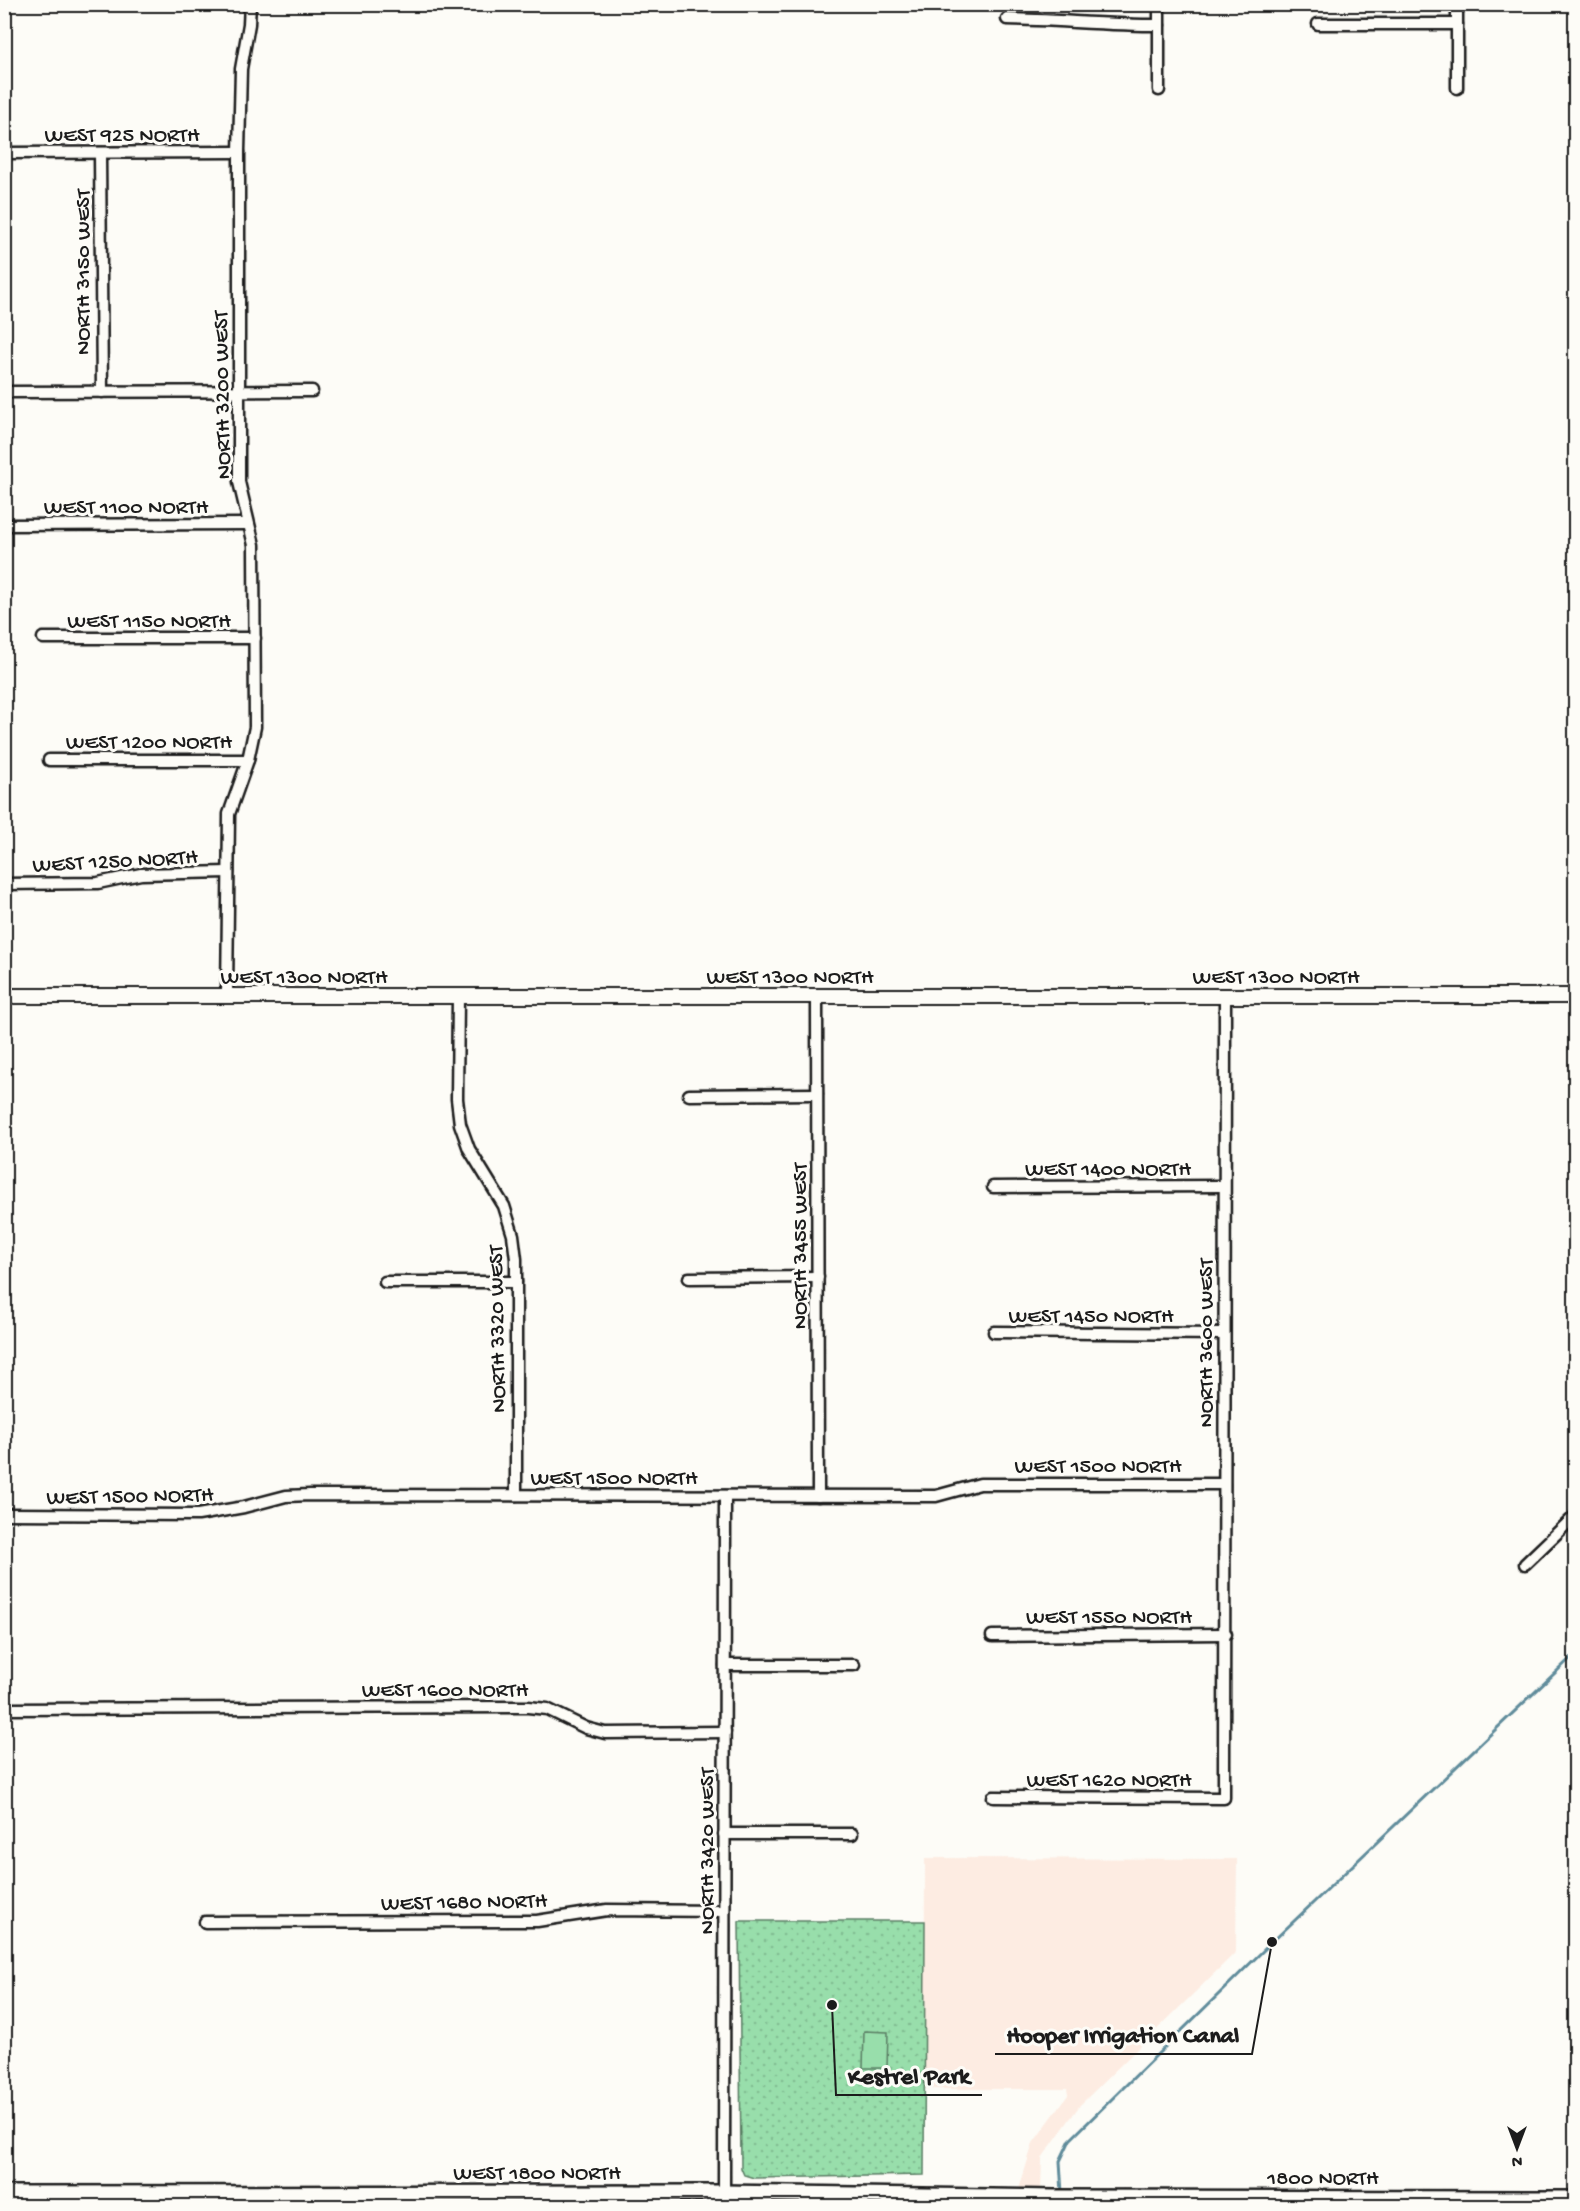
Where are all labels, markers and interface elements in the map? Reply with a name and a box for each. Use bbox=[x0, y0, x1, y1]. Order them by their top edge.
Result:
street label: WEST 925 NORTH bbox=[44, 124, 200, 150]
street label: NORTH 3150 WEST bbox=[72, 187, 98, 355]
street label: NORTH 3200 WEST bbox=[210, 309, 238, 480]
street label: WEST 1100 NORTH bbox=[44, 496, 209, 522]
street label: WEST 1150 NORTH bbox=[67, 610, 231, 636]
street label: WEST 1200 NORTH bbox=[66, 731, 233, 757]
street label: WEST 1250 NORTH bbox=[32, 846, 199, 880]
street label: WEST 1300 NORTH bbox=[221, 966, 388, 992]
street label: WEST 1300 NORTH bbox=[707, 966, 874, 992]
street label: WEST 1300 NORTH bbox=[1193, 966, 1360, 992]
street label: WEST 1400 NORTH bbox=[1025, 1158, 1191, 1184]
street label: NORTH 3455 WEST bbox=[789, 1161, 815, 1329]
street label: NORTH 3320 WEST bbox=[485, 1243, 513, 1413]
street label: NORTH 3600 WEST bbox=[1195, 1257, 1221, 1428]
street label: WEST 1450 NORTH bbox=[1008, 1305, 1174, 1331]
street label: WEST 1500 NORTH bbox=[1014, 1455, 1182, 1481]
street label: WEST 1500 NORTH bbox=[530, 1467, 698, 1493]
street label: WEST 1500 NORTH bbox=[46, 1484, 214, 1512]
street label: WEST 1550 NORTH bbox=[1026, 1606, 1193, 1632]
street label: WEST 1600 NORTH bbox=[362, 1679, 529, 1705]
street label: NORTH 3420 WEST bbox=[696, 1766, 722, 1934]
street label: WEST 1620 NORTH bbox=[1027, 1769, 1192, 1795]
street label: WEST 1680 NORTH bbox=[381, 1890, 548, 1918]
callout: Hooper Irrigation Canal bbox=[995, 2012, 1252, 2054]
text: Hooper Irrigation Canal bbox=[1007, 2023, 1239, 2052]
callout: Kestrel Park bbox=[836, 2053, 982, 2095]
text: Kestrel Park bbox=[847, 2064, 973, 2093]
north arrow bbox=[1487, 2118, 1547, 2178]
text: N bbox=[1511, 2150, 1522, 2169]
street label: WEST 1800 NORTH bbox=[453, 2162, 621, 2188]
street label: 1800 NORTH bbox=[1266, 2167, 1379, 2193]

